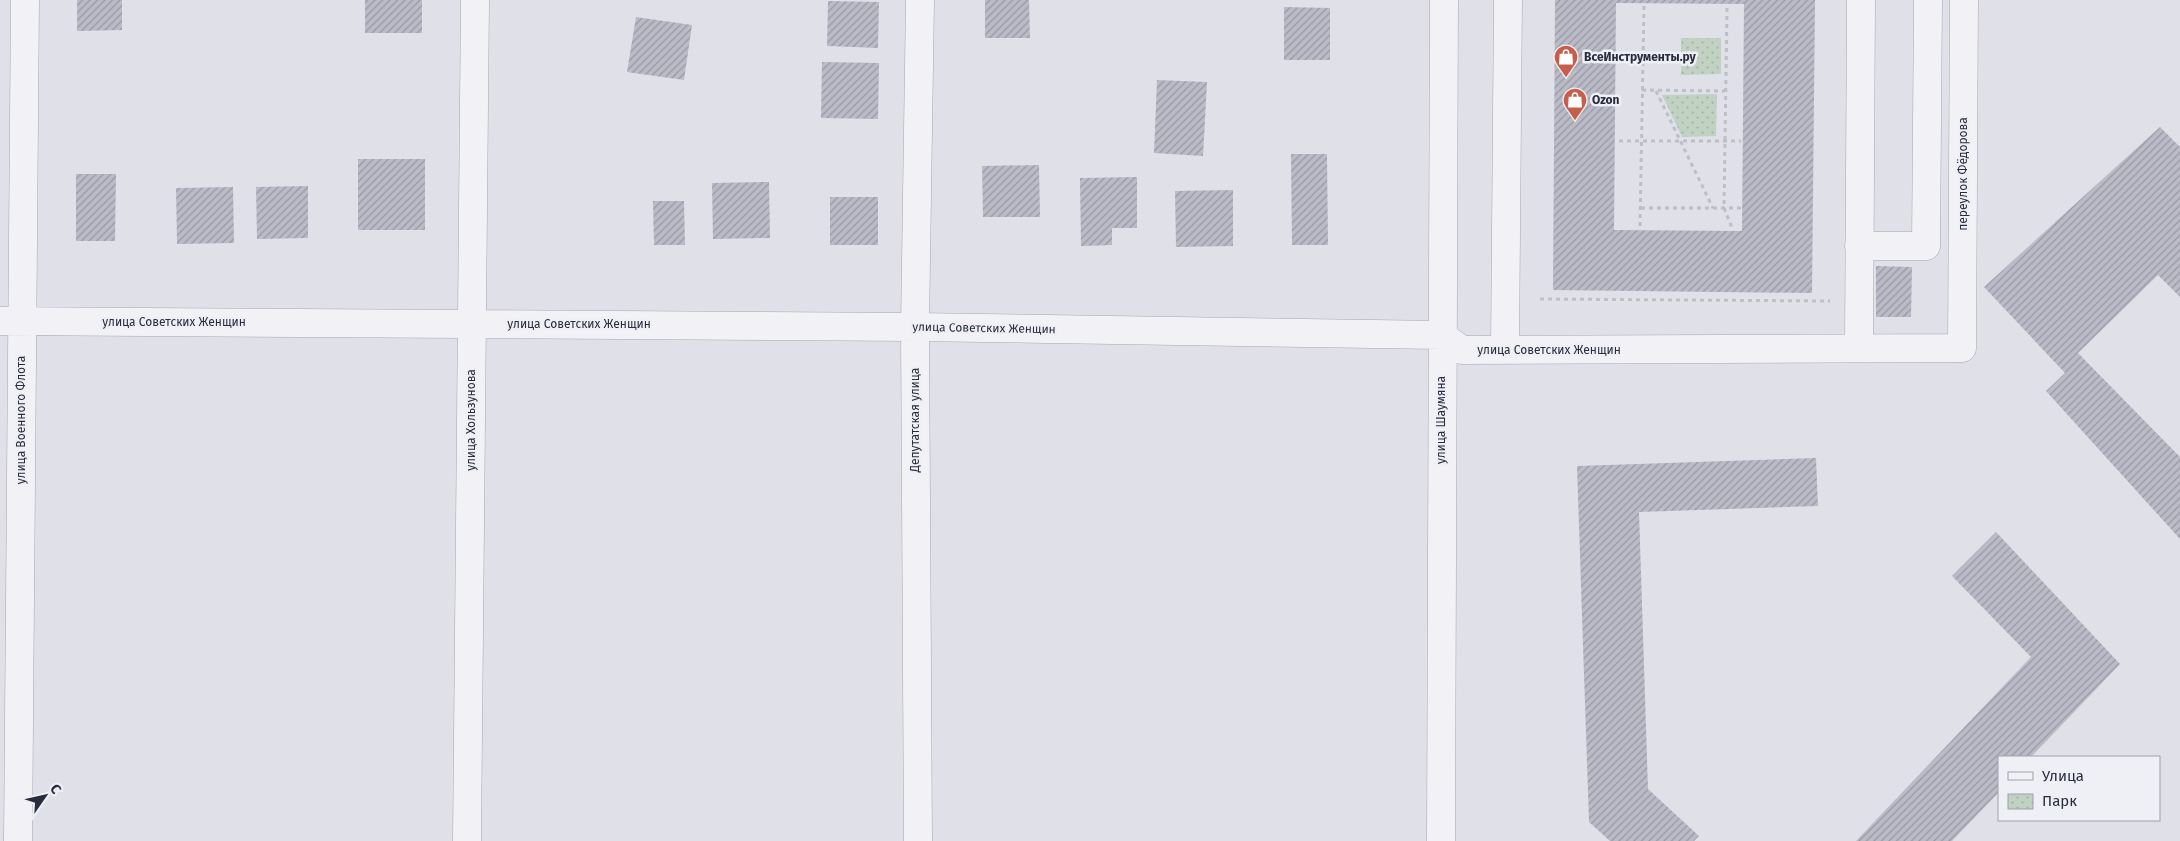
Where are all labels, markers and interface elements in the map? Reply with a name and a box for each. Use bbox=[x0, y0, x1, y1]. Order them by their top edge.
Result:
shop icon: ВсеИнструменты.ру bbox=[1553, 44, 1579, 78]
place label: ВсеИнструменты.ру bbox=[1584, 50, 1697, 64]
shop icon: Ozon bbox=[1562, 87, 1588, 121]
place label: Ozon bbox=[1592, 93, 1620, 107]
street label: переулок Фёдорова bbox=[1956, 117, 1970, 231]
street label: улица Советских Женщин bbox=[102, 315, 246, 329]
street label: улица Советских Женщин bbox=[507, 317, 651, 331]
street label: улица Советских Женщин bbox=[912, 320, 1056, 336]
street label: улица Советских Женщин bbox=[1477, 343, 1621, 357]
street label: улица Военного Флота bbox=[14, 356, 28, 484]
street label: Депутатская улица bbox=[908, 368, 922, 473]
street label: улица Хользунова bbox=[464, 369, 478, 471]
street label: улица Шаумяна bbox=[1434, 376, 1448, 464]
legend bbox=[1998, 756, 2160, 821]
text: Улица bbox=[2042, 767, 2084, 785]
north arrow bbox=[20, 771, 70, 821]
text: С bbox=[46, 781, 65, 797]
text: Парк bbox=[2042, 792, 2077, 810]

